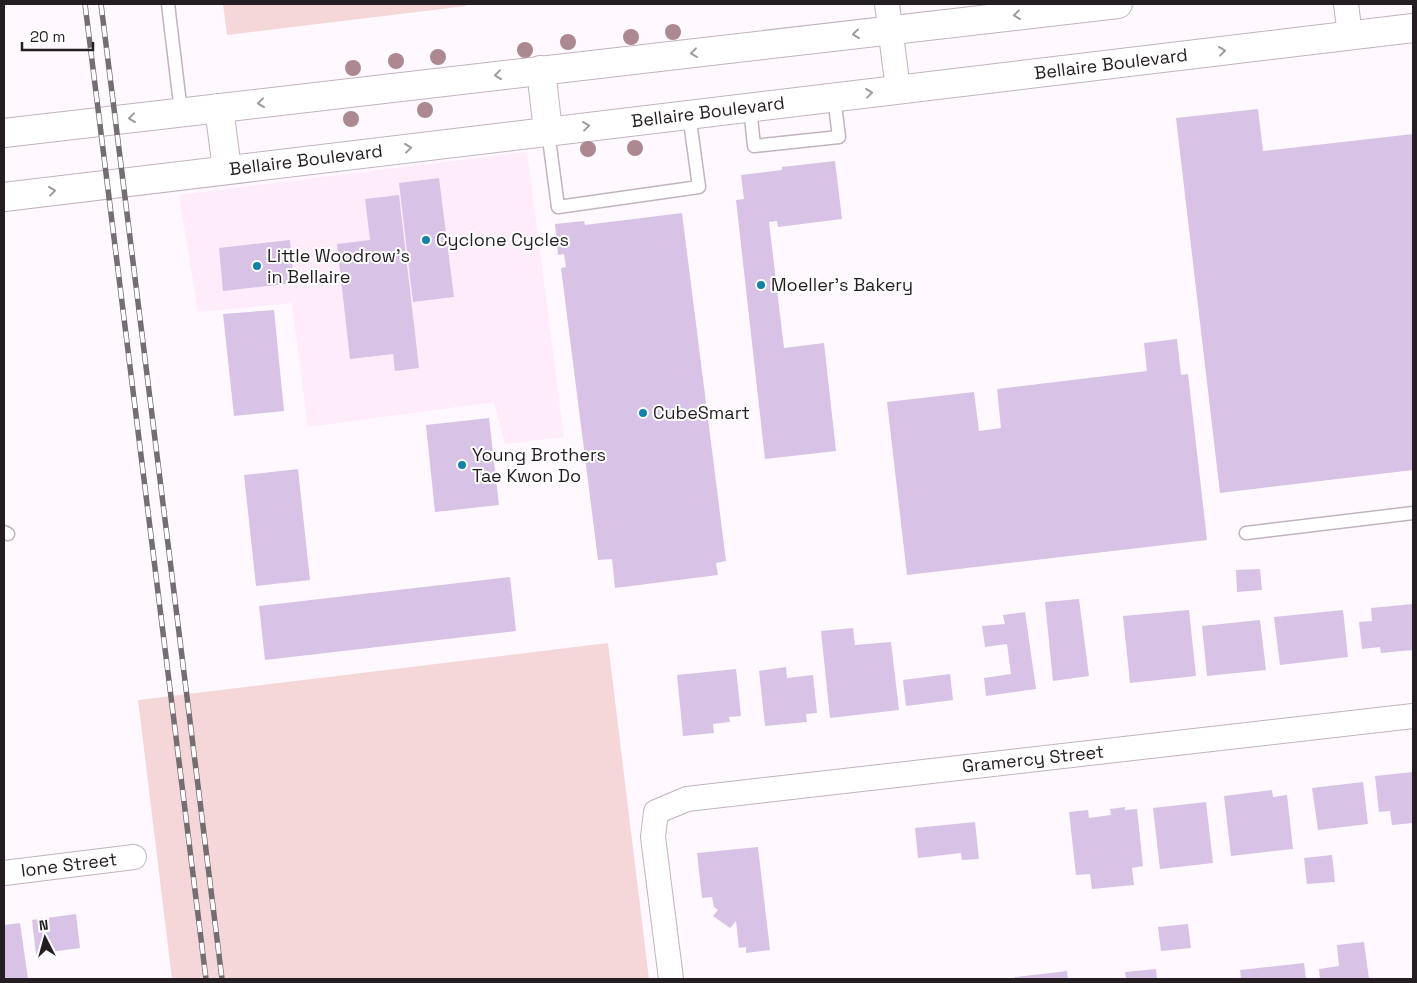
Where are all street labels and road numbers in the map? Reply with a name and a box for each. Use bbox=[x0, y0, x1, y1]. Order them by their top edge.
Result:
street label: Bellaire Boulevard bbox=[1033, 43, 1189, 84]
street label: Bellaire Boulevard bbox=[630, 91, 786, 132]
street label: Bellaire Boulevard bbox=[228, 139, 384, 180]
street label: Gramercy Street bbox=[961, 740, 1105, 777]
street label: Ione Street bbox=[19, 847, 118, 882]

